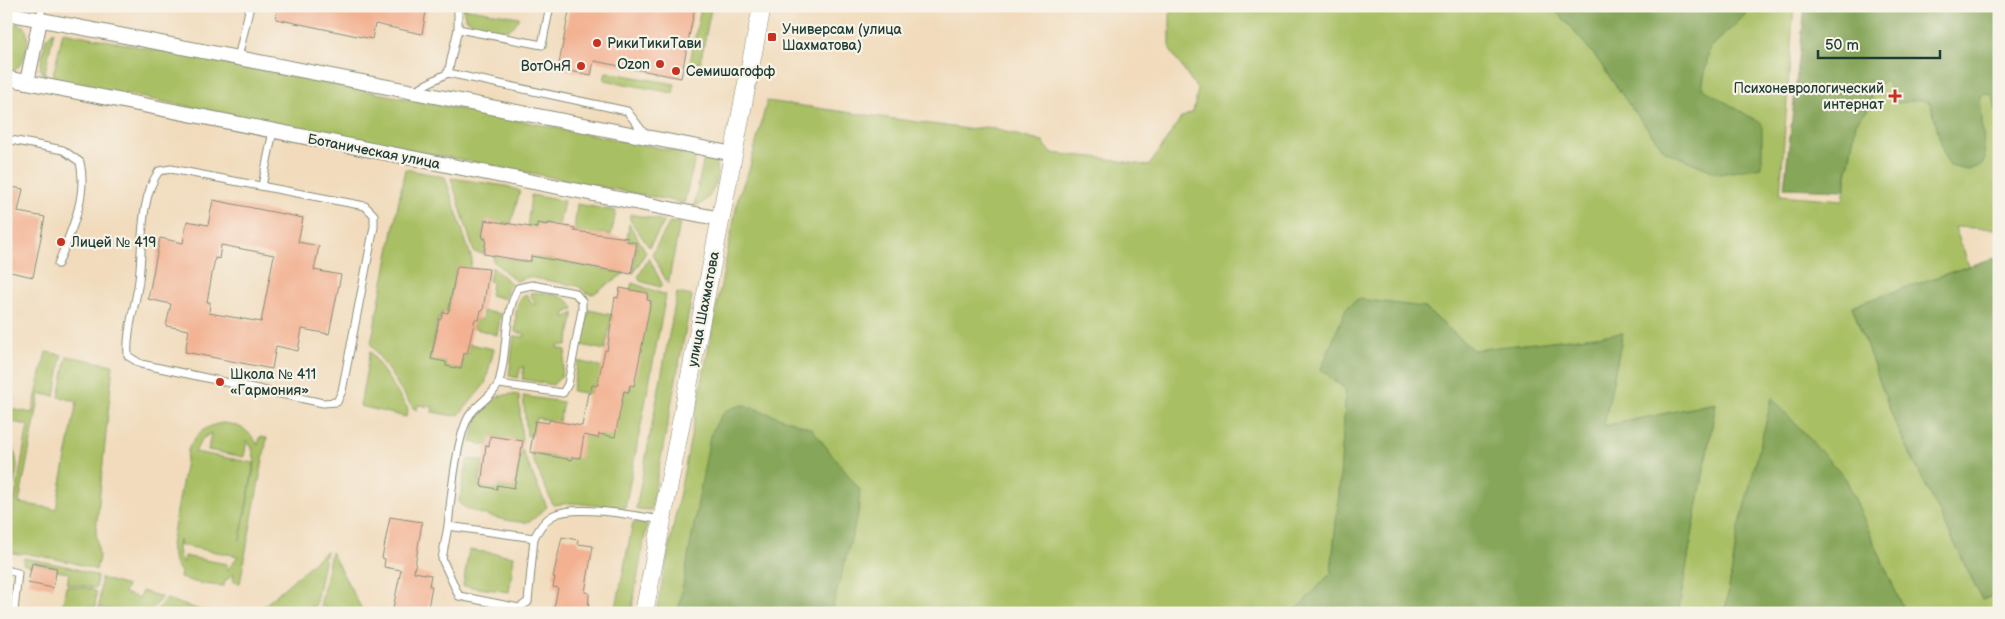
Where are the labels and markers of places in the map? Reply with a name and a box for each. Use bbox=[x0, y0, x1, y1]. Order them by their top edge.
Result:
place label: Универсам (улица Шахматова) bbox=[782, 21, 903, 54]
marker: Универсам (улица Шахматова) bbox=[766, 31, 778, 43]
place label: РикиТикиТави bbox=[607, 35, 702, 52]
marker: РикиТикиТави bbox=[591, 37, 603, 49]
place label: Ozon bbox=[617, 56, 650, 73]
place label: ВотОнЯ bbox=[521, 58, 571, 75]
marker: Ozon bbox=[654, 58, 666, 70]
marker: ВотОнЯ bbox=[575, 60, 587, 72]
place label: Семишагофф bbox=[686, 63, 776, 80]
marker: Семишагофф bbox=[670, 65, 682, 77]
place label: Психоневрологический интернат bbox=[1734, 80, 1884, 113]
marker: Психоневрологический интернат bbox=[1888, 89, 1902, 103]
place label: Лицей № 419 bbox=[70, 234, 156, 251]
marker: Лицей № 419 bbox=[55, 236, 67, 248]
place label: Школа № 411 «Гармония» bbox=[230, 366, 316, 399]
marker: Школа № 411 «Гармония» bbox=[214, 376, 226, 388]

